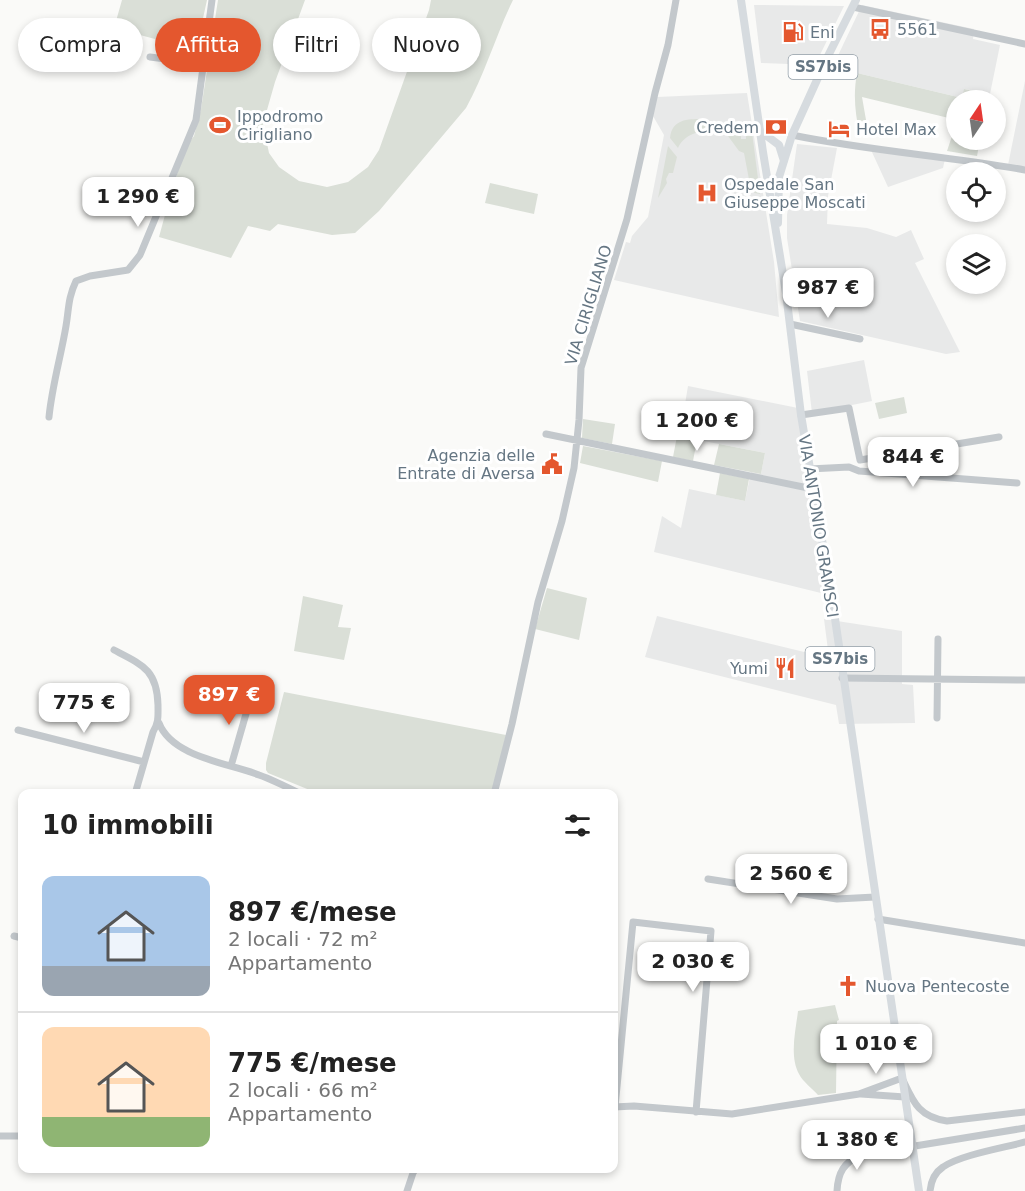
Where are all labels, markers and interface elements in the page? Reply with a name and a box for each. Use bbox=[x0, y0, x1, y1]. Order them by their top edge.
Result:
bus stop icon: 5561 bbox=[868, 17, 892, 41]
chip: Compra bbox=[18, 18, 143, 72]
chip: Affitta bbox=[155, 18, 261, 72]
chip: Filtri bbox=[273, 18, 360, 72]
chip: Nuovo bbox=[372, 18, 481, 72]
fuel station icon: Eni bbox=[781, 20, 805, 44]
place label: 5561 bbox=[897, 20, 938, 39]
place label: Eni bbox=[810, 23, 835, 42]
road number: SS7bis bbox=[788, 55, 858, 79]
north arrow bbox=[946, 90, 1006, 150]
map controls bbox=[946, 90, 1006, 294]
place label: Ippodromo Cirigliano bbox=[237, 107, 323, 144]
sports icon: Ippodromo Cirigliano bbox=[208, 113, 232, 137]
bank icon: Credem bbox=[764, 115, 788, 139]
hotel icon: Hotel Max bbox=[827, 117, 851, 141]
place label: Credem bbox=[696, 118, 759, 137]
place label: Hotel Max bbox=[856, 120, 937, 139]
button: locate bbox=[946, 162, 1006, 222]
place label: Ospedale San Giuseppe Moscati bbox=[724, 175, 866, 212]
pin: 1 290 € bbox=[83, 177, 193, 228]
hospital icon: Ospedale San Giuseppe Moscati bbox=[695, 181, 719, 205]
text: 1 290 € bbox=[96, 184, 180, 208]
button: layers bbox=[946, 234, 1006, 294]
street label: VIA CIRIGLIANO bbox=[561, 243, 616, 368]
pin: 987 € bbox=[786, 268, 870, 319]
text: 987 € bbox=[797, 275, 859, 299]
pin: 1 200 € bbox=[642, 401, 752, 452]
text: 1 200 € bbox=[655, 408, 739, 432]
street label: VIA ANTONIO GRAMSCI bbox=[795, 433, 842, 619]
pin: 844 € bbox=[871, 437, 955, 488]
text: 844 € bbox=[882, 444, 944, 468]
place label: Agenzia delle Entrate di Aversa bbox=[397, 446, 535, 483]
public building icon: Agenzia delle Entrate di Aversa bbox=[540, 452, 564, 476]
road number: SS7bis bbox=[806, 647, 874, 671]
restaurant icon: Yumi bbox=[773, 656, 797, 680]
place label: Yumi bbox=[729, 659, 768, 678]
pin: 897 € bbox=[187, 675, 271, 726]
text: 897 € bbox=[198, 682, 260, 706]
pin: 775 € bbox=[42, 683, 126, 734]
text: 775 € bbox=[53, 690, 115, 714]
icon: filters bbox=[561, 809, 594, 842]
text: 10 immobili bbox=[42, 810, 214, 840]
pin: 2 560 € bbox=[736, 854, 846, 905]
text: 2 560 € bbox=[749, 861, 833, 885]
text: 897 €/mese bbox=[228, 897, 397, 927]
icon: home bbox=[90, 900, 162, 972]
text: 2 locali · 72 m² bbox=[228, 927, 378, 951]
pin: 2 030 € bbox=[638, 942, 748, 993]
text: 2 030 € bbox=[651, 949, 735, 973]
text: Appartamento bbox=[228, 951, 372, 975]
church icon: Nuova Pentecoste bbox=[836, 974, 860, 998]
place label: Nuova Pentecoste bbox=[865, 977, 1009, 996]
pin: 1 010 € bbox=[821, 1024, 931, 1075]
text: 1 010 € bbox=[834, 1031, 918, 1055]
text: 775 €/mese bbox=[228, 1048, 397, 1078]
icon: home bbox=[90, 1051, 162, 1123]
text: 2 locali · 66 m² bbox=[228, 1078, 378, 1102]
text: Appartamento bbox=[228, 1102, 372, 1126]
pin: 1 380 € bbox=[802, 1120, 912, 1171]
text: 1 380 € bbox=[815, 1127, 899, 1151]

